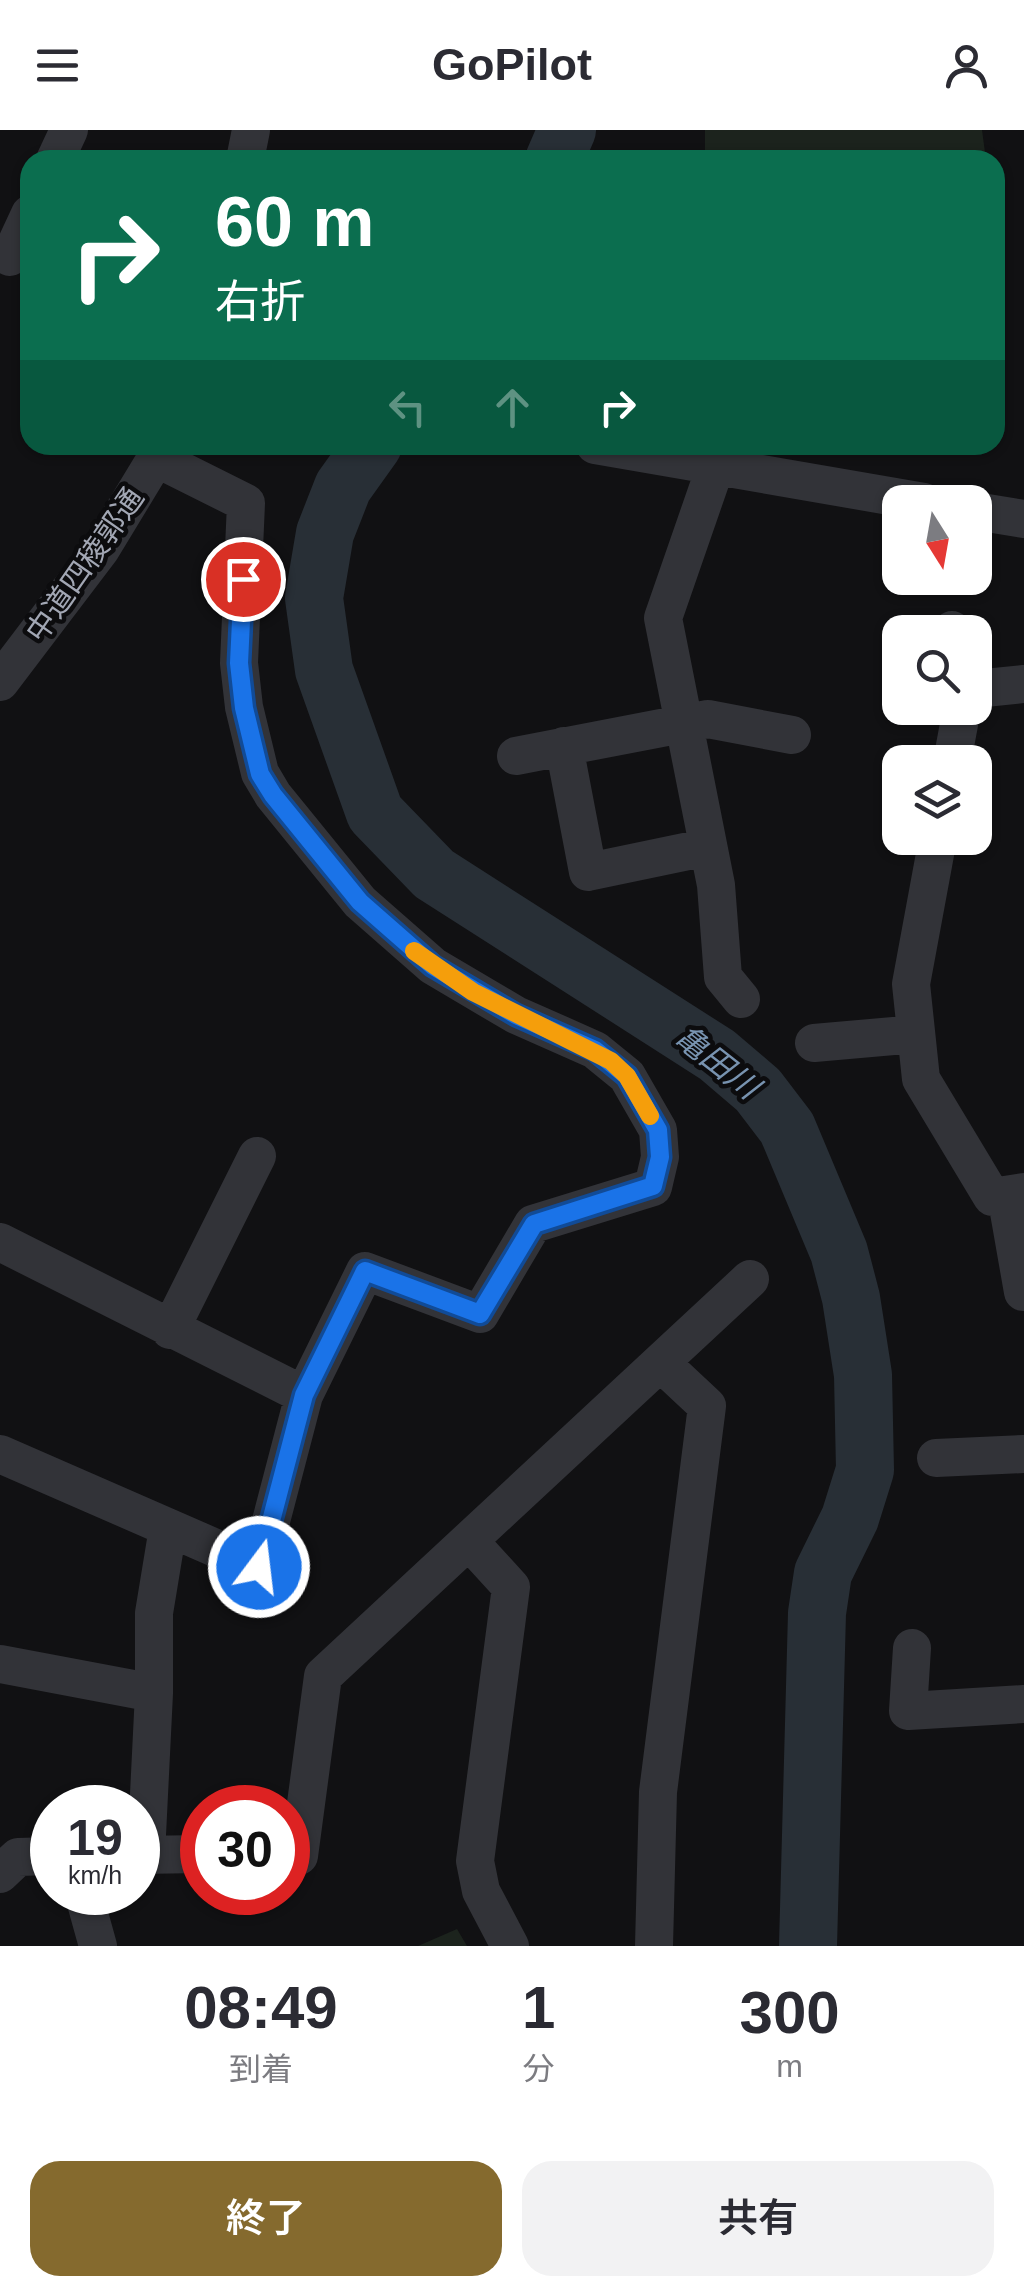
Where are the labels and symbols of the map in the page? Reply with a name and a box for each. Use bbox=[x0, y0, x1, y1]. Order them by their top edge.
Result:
street label: 中道四稜郭通 bbox=[19, 482, 150, 648]
north arrow bbox=[882, 485, 992, 595]
pin bbox=[201, 537, 286, 622]
water label: 亀田川 bbox=[668, 1018, 768, 1108]
position arrow bbox=[207, 1515, 311, 1619]
speed limit sign: 30 bbox=[180, 1785, 310, 1915]

